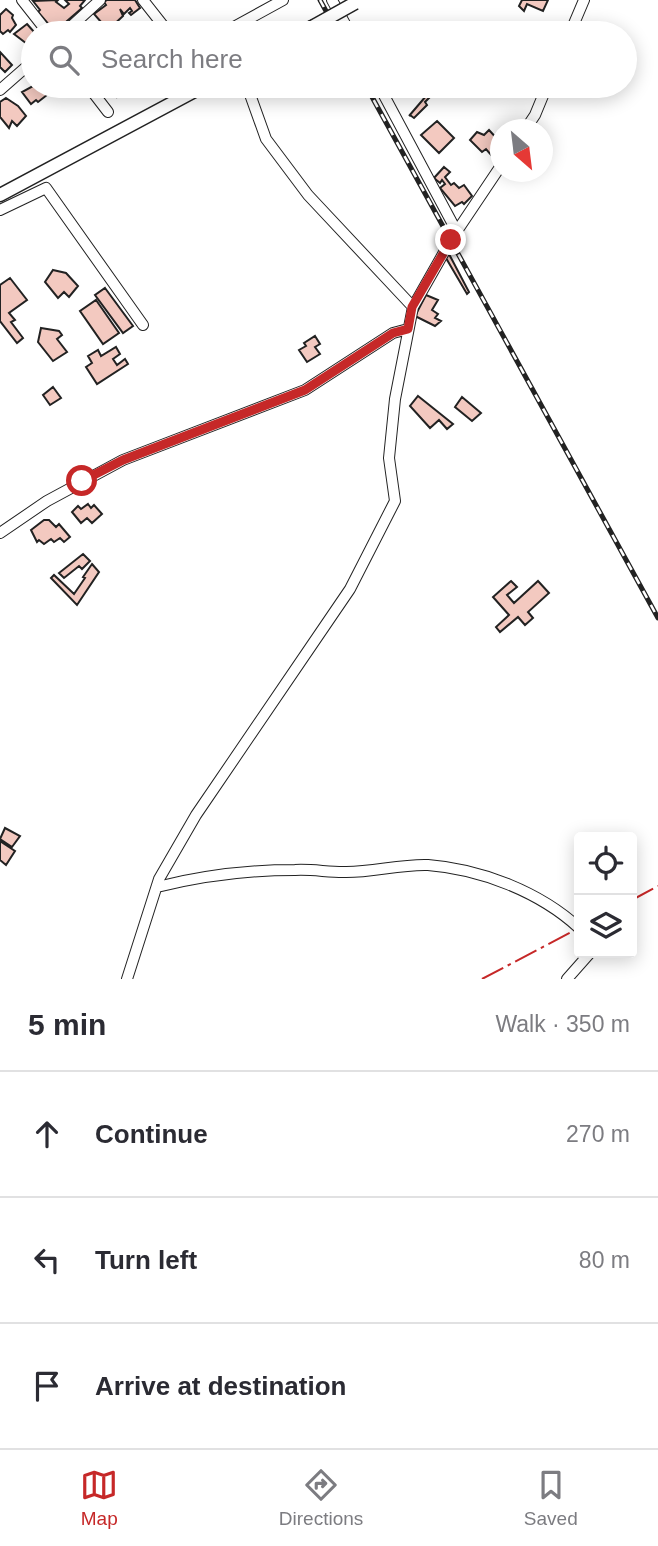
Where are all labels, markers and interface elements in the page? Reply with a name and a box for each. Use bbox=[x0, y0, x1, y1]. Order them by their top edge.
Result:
search box bbox=[21, 21, 637, 98]
icon: search bbox=[45, 41, 83, 79]
text: Search here bbox=[101, 44, 243, 74]
north arrow bbox=[490, 119, 553, 182]
route end bbox=[435, 224, 466, 255]
route start bbox=[66, 465, 97, 496]
map controls bbox=[574, 832, 637, 958]
button: locate bbox=[574, 832, 637, 895]
button: layers bbox=[574, 895, 637, 958]
text: 5 min bbox=[28, 1008, 106, 1041]
text: Walk · 350 m bbox=[495, 1011, 630, 1037]
icon: ahead bbox=[28, 1115, 66, 1153]
text: Continue bbox=[95, 1119, 208, 1149]
text: 270 m bbox=[566, 1121, 630, 1147]
icon: left bbox=[28, 1241, 66, 1279]
text: Turn left bbox=[95, 1245, 197, 1275]
text: 80 m bbox=[579, 1247, 630, 1273]
icon: arrive bbox=[28, 1367, 66, 1405]
text: Arrive at destination bbox=[95, 1371, 346, 1401]
tab: Map bbox=[80, 1466, 118, 1530]
tab: Directions bbox=[279, 1466, 363, 1530]
tab: Saved bbox=[524, 1466, 578, 1530]

